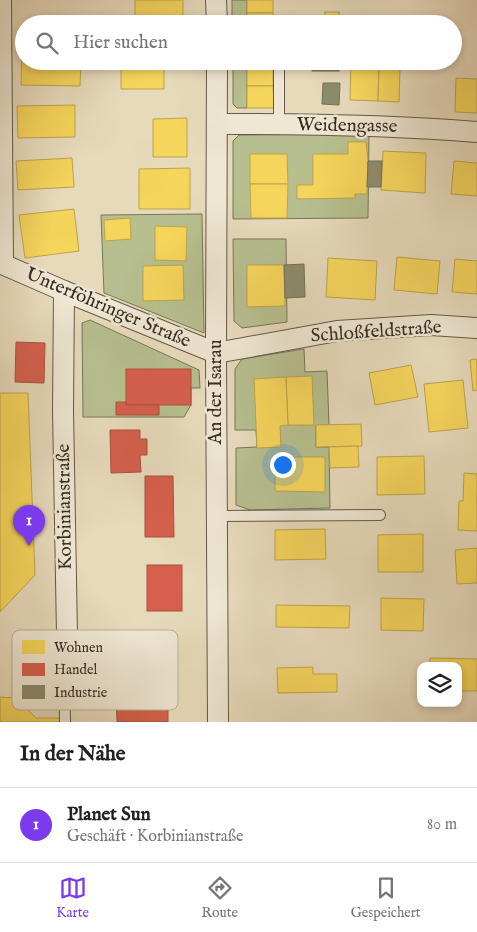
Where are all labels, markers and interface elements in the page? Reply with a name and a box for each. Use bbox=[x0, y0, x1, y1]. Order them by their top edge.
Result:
search box bbox=[15, 15, 462, 70]
icon: search bbox=[33, 29, 61, 57]
text: Hier suchen bbox=[73, 31, 168, 55]
street label: Weidengasse bbox=[297, 113, 398, 139]
street label: Unterföhringer Straße bbox=[22, 262, 195, 354]
street label: Schloßfeldstraße bbox=[310, 315, 442, 349]
street label: An der Isarau bbox=[204, 339, 228, 446]
street label: Korbinianstraße bbox=[52, 443, 78, 570]
your location bbox=[270, 452, 296, 478]
pin: 1 bbox=[13, 505, 45, 546]
legend bbox=[12, 630, 178, 710]
text: Wohnen bbox=[54, 639, 103, 657]
text: Handel bbox=[54, 661, 97, 679]
map controls bbox=[417, 662, 462, 707]
button: layers bbox=[417, 662, 462, 707]
text: Industrie bbox=[54, 684, 108, 702]
text: In der Nähe bbox=[20, 741, 126, 768]
text: Planet Sun bbox=[67, 803, 151, 827]
text: 1 bbox=[33, 815, 39, 835]
text: 80 m bbox=[427, 815, 457, 835]
text: Geschäft · Korbinianstraße bbox=[67, 827, 243, 847]
tab: Karte bbox=[56, 874, 89, 922]
tab: Route bbox=[201, 874, 238, 922]
tab: Gespeichert bbox=[351, 874, 421, 922]

